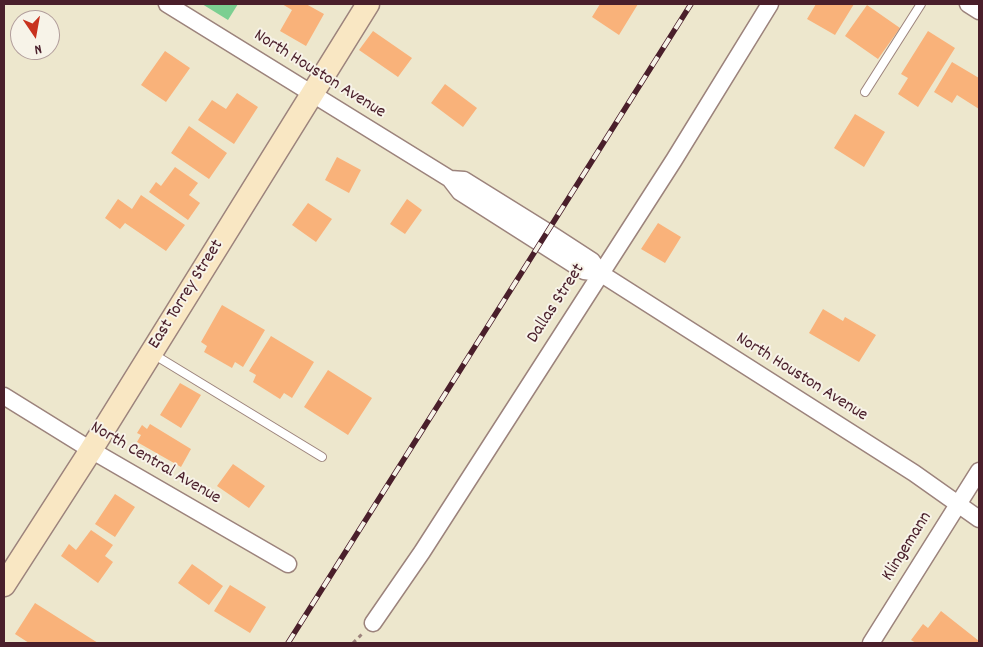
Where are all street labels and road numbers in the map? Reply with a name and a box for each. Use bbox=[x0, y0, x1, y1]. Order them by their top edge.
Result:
street label: North Houston Avenue bbox=[249, 26, 389, 124]
street label: East Torrey Street bbox=[145, 236, 229, 354]
street label: Dallas Street bbox=[523, 260, 591, 348]
street label: North Houston Avenue bbox=[731, 329, 871, 427]
street label: North Central Avenue bbox=[86, 418, 224, 510]
street label: Klingemann bbox=[878, 508, 938, 586]

